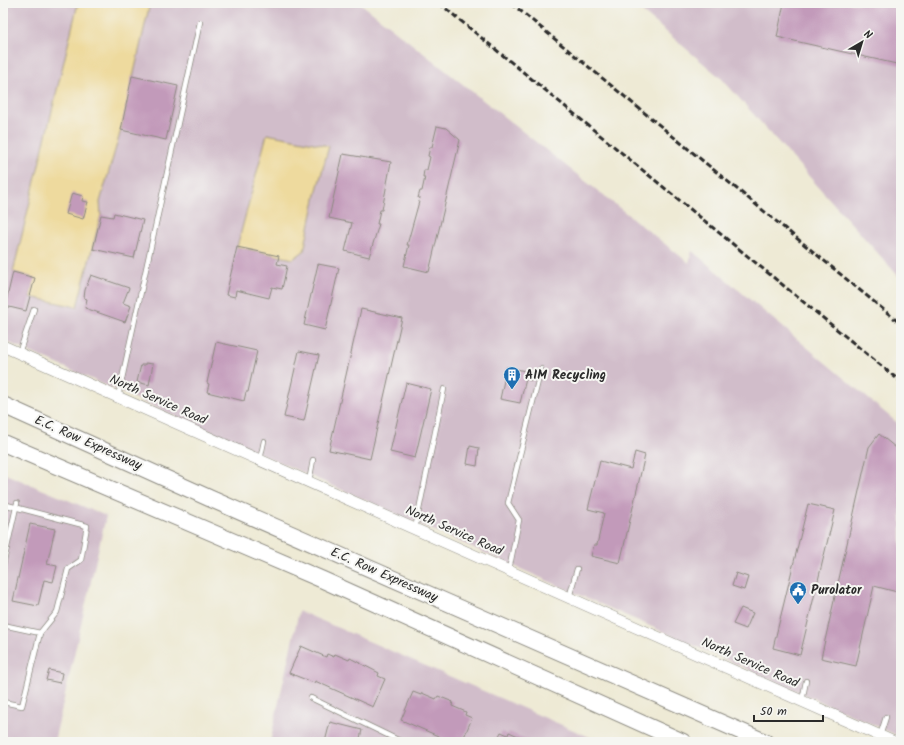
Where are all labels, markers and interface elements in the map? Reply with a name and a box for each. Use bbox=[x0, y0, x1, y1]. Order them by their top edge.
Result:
north arrow bbox=[842, 22, 882, 62]
text: N bbox=[859, 26, 876, 44]
building icon: AIM Recycling bbox=[502, 365, 522, 390]
place label: AIM Recycling bbox=[525, 365, 606, 386]
street label: North Service Road bbox=[106, 369, 211, 431]
street label: E.C. Row Expressway bbox=[31, 410, 146, 476]
street label: North Service Road bbox=[402, 500, 507, 562]
street label: E.C. Row Expressway bbox=[327, 542, 442, 608]
public building icon: Purolator bbox=[788, 580, 808, 605]
place label: Purolator bbox=[811, 580, 863, 601]
street label: North Service Road bbox=[698, 632, 803, 694]
scale bar bbox=[754, 697, 823, 723]
text: 50 m bbox=[760, 702, 787, 721]

